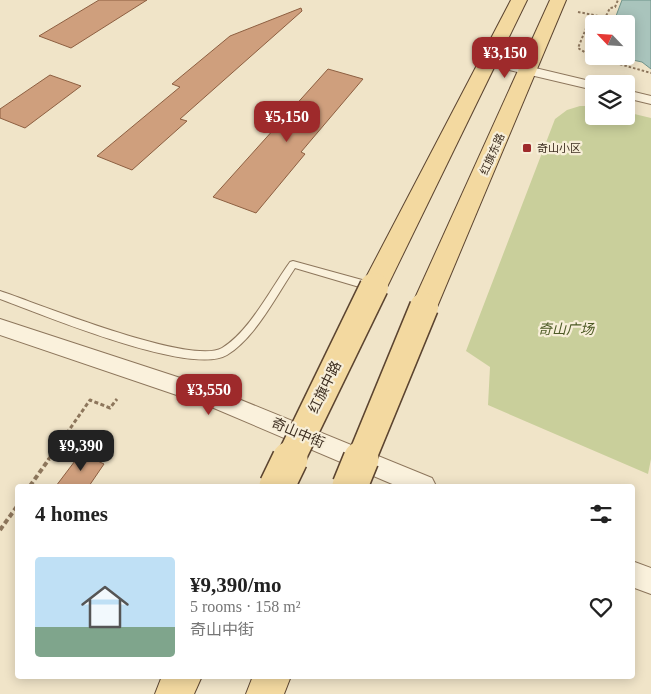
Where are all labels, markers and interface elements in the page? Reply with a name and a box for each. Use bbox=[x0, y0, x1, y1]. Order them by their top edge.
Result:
north arrow bbox=[585, 15, 635, 65]
map controls bbox=[585, 15, 635, 125]
pin: ¥3,150 bbox=[464, 36, 546, 79]
text: ¥3,150 bbox=[483, 44, 527, 61]
button: layers bbox=[585, 75, 635, 125]
pin: ¥5,150 bbox=[246, 100, 328, 143]
text: ¥5,150 bbox=[265, 108, 309, 125]
street label: 红旗东路 bbox=[478, 131, 506, 177]
marker: 奇山小区 bbox=[521, 142, 533, 154]
place label: 奇山小区 bbox=[537, 142, 581, 154]
park label: 奇山广场 bbox=[538, 322, 595, 337]
street label: 红旗中路 bbox=[306, 359, 344, 415]
pin: ¥3,550 bbox=[168, 374, 250, 416]
text: ¥3,550 bbox=[187, 381, 231, 398]
street label: 奇山中街 bbox=[269, 415, 327, 451]
pin: ¥9,390 bbox=[40, 430, 122, 472]
text: ¥9,390 bbox=[59, 437, 103, 454]
icon: filters bbox=[587, 500, 615, 528]
text: 4 homes bbox=[35, 502, 108, 526]
text: ¥9,390/mo bbox=[190, 573, 282, 597]
icon: home bbox=[75, 577, 135, 637]
icon: heart bbox=[587, 593, 615, 621]
text: 5 rooms · 158 m² bbox=[190, 598, 301, 615]
text: 奇山中街 bbox=[190, 621, 254, 638]

